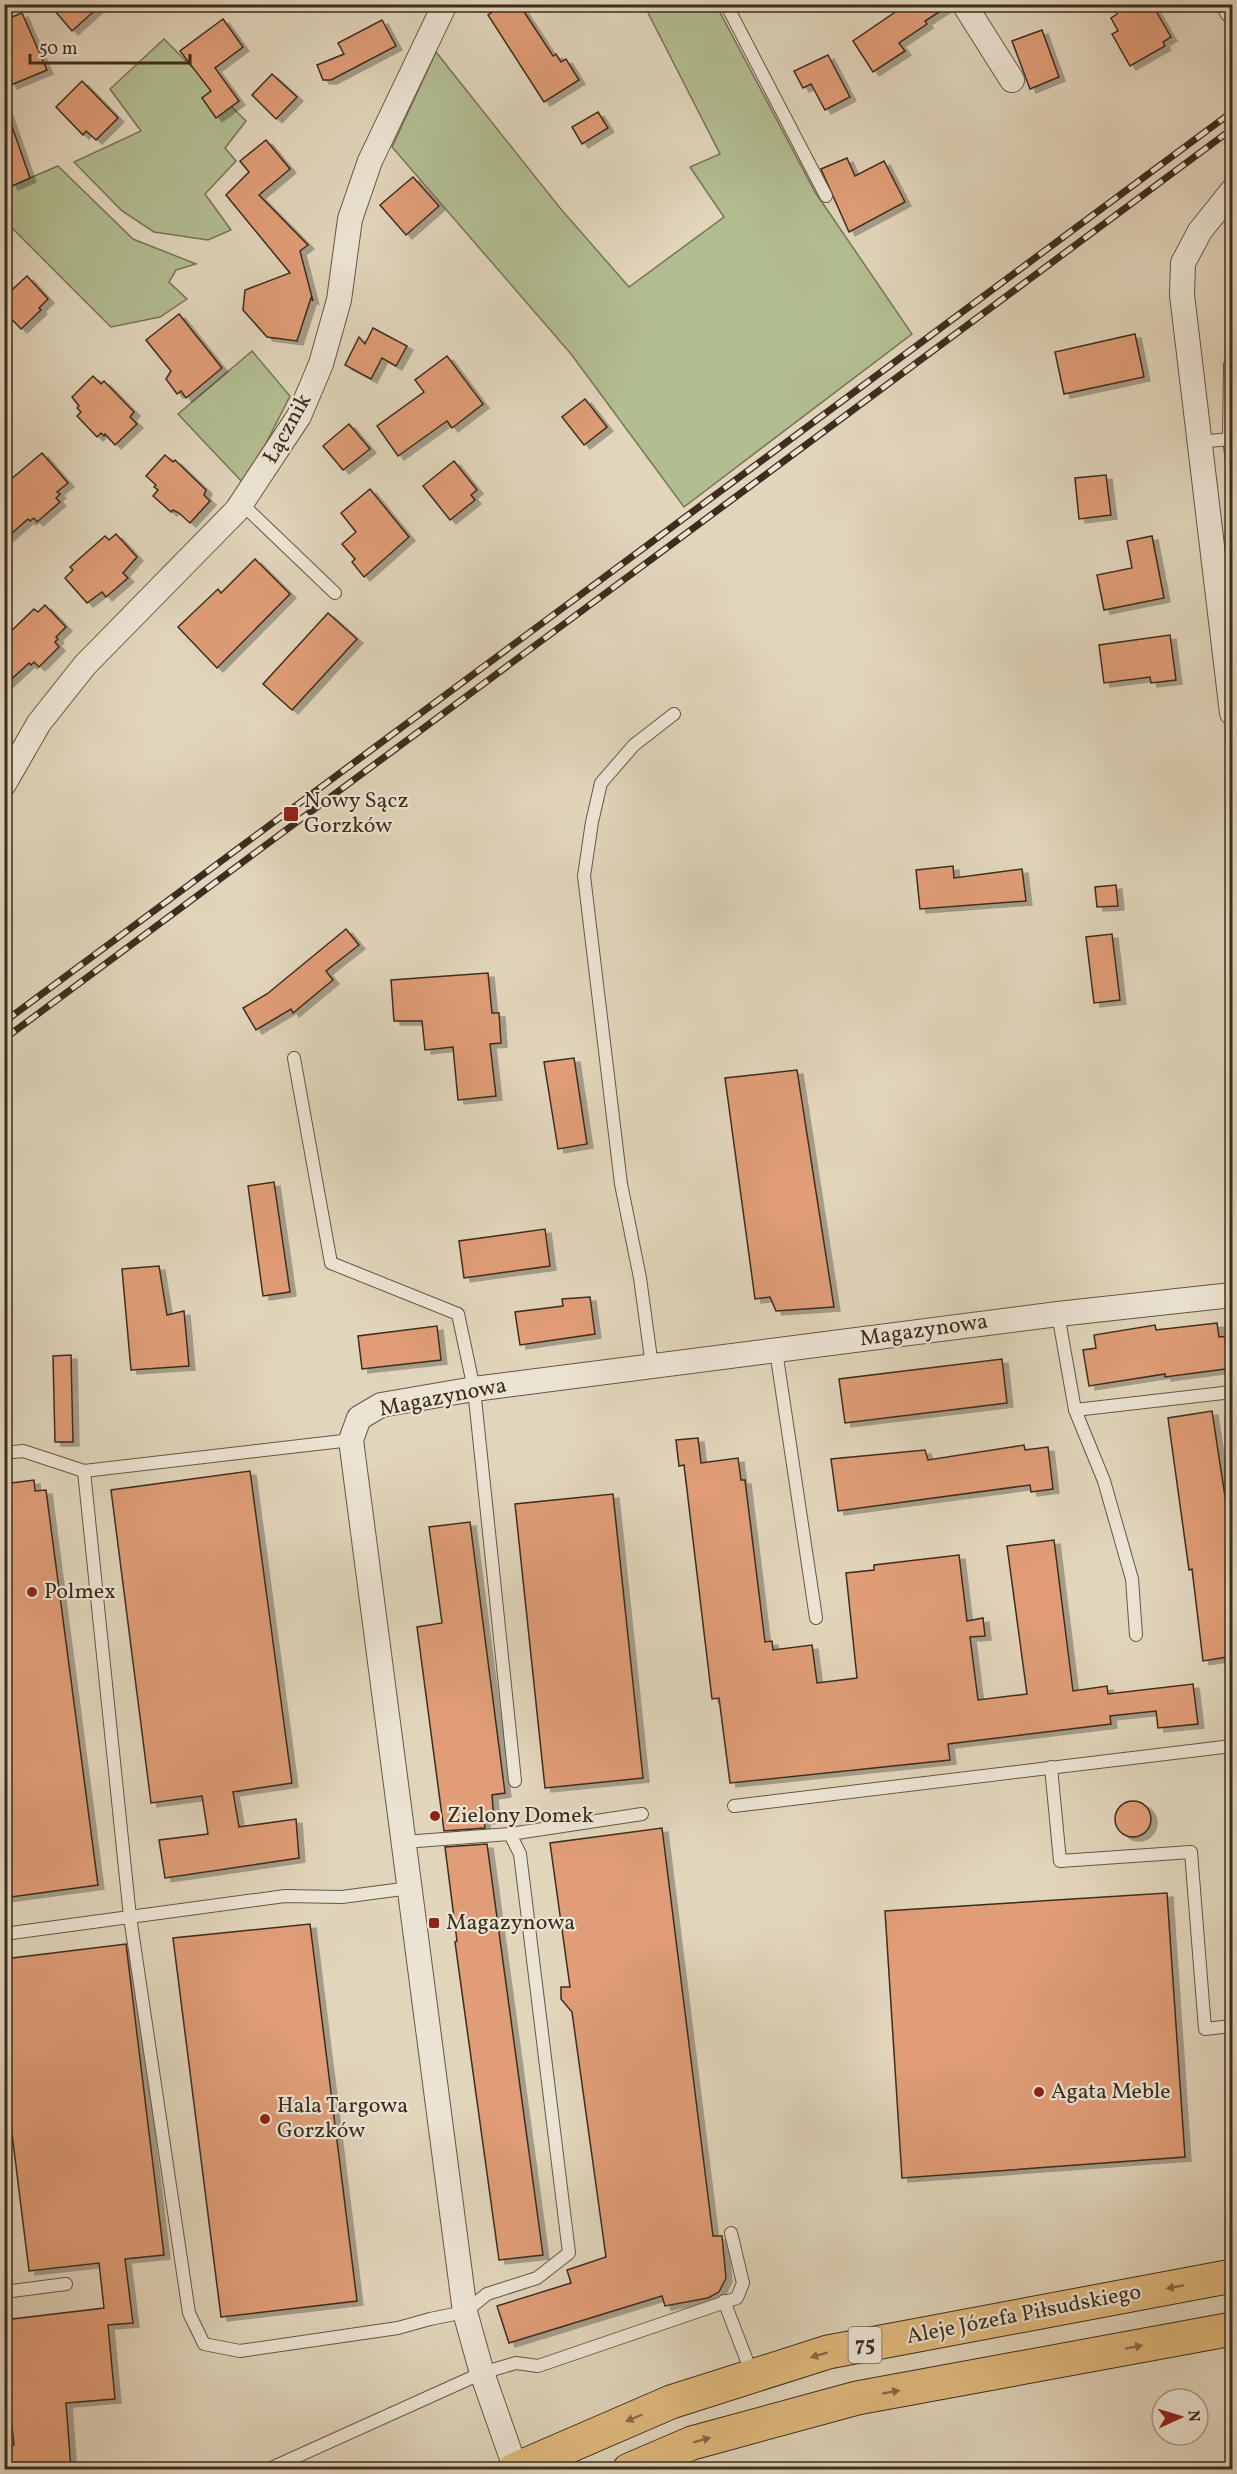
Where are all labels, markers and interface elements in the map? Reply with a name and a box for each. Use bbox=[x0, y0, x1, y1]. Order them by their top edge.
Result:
scale bar bbox=[30, 27, 190, 65]
text: 50 m bbox=[39, 37, 78, 62]
street label: Łącznik bbox=[256, 388, 320, 470]
place label: Nowy Sącz Gorzków bbox=[304, 786, 408, 842]
marker: Nowy Sącz Gorzków bbox=[282, 805, 300, 823]
street label: Magazynowa bbox=[858, 1307, 990, 1355]
street label: Magazynowa bbox=[377, 1370, 509, 1426]
place label: Polmex bbox=[44, 1577, 116, 1608]
marker: Polmex bbox=[25, 1585, 39, 1599]
place label: Zielony Domek bbox=[447, 1801, 594, 1832]
marker: Zielony Domek bbox=[428, 1809, 442, 1823]
place label: Magazynowa bbox=[446, 1908, 575, 1939]
marker: Magazynowa bbox=[427, 1916, 441, 1930]
place label: Agata Meble bbox=[1051, 2077, 1171, 2108]
marker: Agata Meble bbox=[1032, 2085, 1046, 2099]
place label: Hala Targowa Gorzków bbox=[277, 2091, 408, 2147]
marker: Hala Targowa Gorzków bbox=[258, 2112, 272, 2126]
street label: Aleje Józefa Piłsudskiego bbox=[904, 2277, 1144, 2353]
one-way arrow bbox=[1165, 2283, 1184, 2292]
road number: 75 bbox=[848, 2327, 882, 2363]
one-way arrow bbox=[1125, 2342, 1144, 2351]
one-way arrow bbox=[809, 2351, 827, 2360]
one-way arrow bbox=[882, 2387, 901, 2396]
north arrow bbox=[1150, 2387, 1210, 2447]
text: N bbox=[1182, 2410, 1204, 2423]
one-way arrow bbox=[625, 2414, 643, 2423]
one-way arrow bbox=[693, 2435, 711, 2444]

